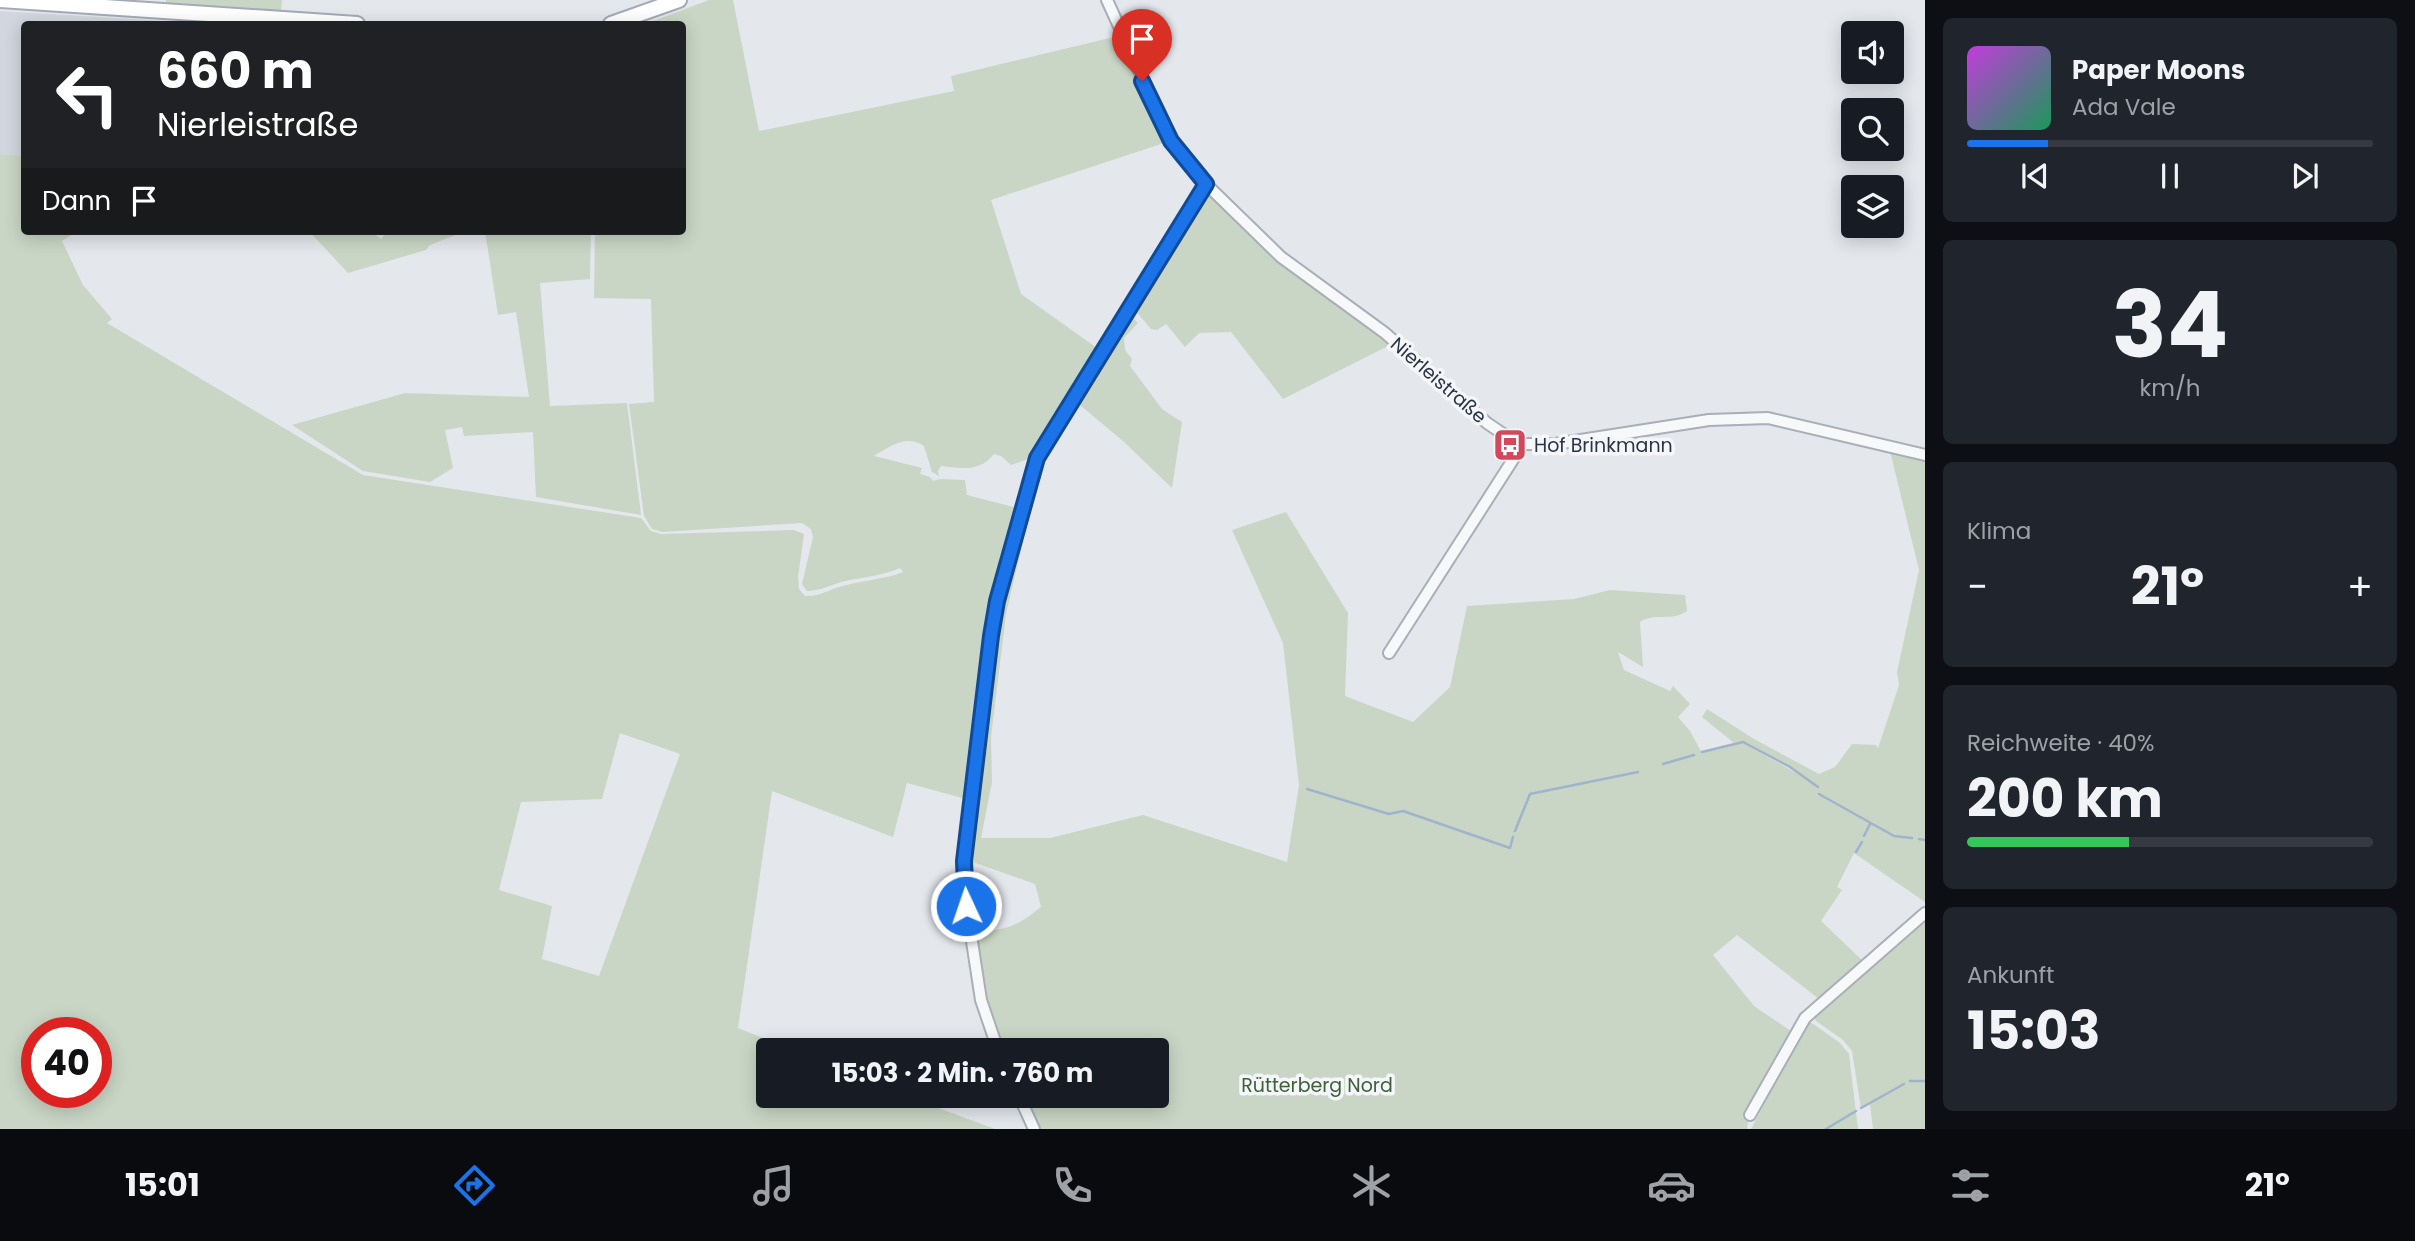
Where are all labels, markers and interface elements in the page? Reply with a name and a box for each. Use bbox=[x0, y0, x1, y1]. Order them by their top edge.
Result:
pin bbox=[1112, 9, 1172, 81]
icon: arrive bbox=[1123, 20, 1161, 58]
map controls bbox=[1841, 21, 1904, 238]
button: sound bbox=[1841, 21, 1904, 84]
text: 660 m bbox=[157, 37, 314, 105]
icon: left bbox=[42, 49, 133, 140]
text: Paper Moons bbox=[2072, 52, 2245, 88]
text: Ada Vale bbox=[2072, 91, 2176, 123]
button: search bbox=[1841, 98, 1904, 161]
text: Nierleistraße bbox=[157, 102, 358, 147]
icon: previous bbox=[2016, 157, 2054, 195]
icon: pause bbox=[2151, 157, 2189, 195]
icon: next bbox=[2286, 157, 2324, 195]
button: layers bbox=[1841, 175, 1904, 238]
icon: arrive bbox=[125, 182, 163, 220]
text: Dann bbox=[42, 183, 111, 219]
text: 34 bbox=[2112, 261, 2228, 389]
street label: Nierleistraße bbox=[1385, 331, 1493, 430]
text: km/h bbox=[2139, 372, 2201, 404]
bus stop icon: Hof Brinkmann bbox=[1491, 426, 1529, 464]
place label: Hof Brinkmann bbox=[1534, 432, 1673, 459]
text: Klima bbox=[1967, 515, 2031, 547]
text: 21° bbox=[2131, 550, 2204, 623]
text: − bbox=[1967, 560, 1988, 613]
text: + bbox=[2347, 560, 2373, 613]
text: Reichweite · 40% bbox=[1967, 727, 2155, 759]
text: 200 km bbox=[1967, 762, 2163, 835]
position arrow bbox=[929, 869, 1003, 943]
text: Ankunft bbox=[1967, 959, 2054, 991]
text: 15:03 bbox=[1967, 994, 2100, 1067]
speed limit sign: 40 bbox=[21, 1017, 112, 1108]
text: 15:03 · 2 Min. · 760 m bbox=[832, 1055, 1093, 1091]
park label: Rütterberg Nord bbox=[1241, 1072, 1393, 1099]
icon: directions bbox=[450, 1161, 499, 1210]
icon: music bbox=[749, 1161, 798, 1210]
icon: phone bbox=[1048, 1161, 1097, 1210]
icon: climate bbox=[1347, 1161, 1396, 1210]
icon: car bbox=[1647, 1161, 1696, 1210]
icon: filters bbox=[1946, 1161, 1995, 1210]
text: 15:01 bbox=[125, 1162, 200, 1207]
text: 21° bbox=[2245, 1162, 2290, 1207]

